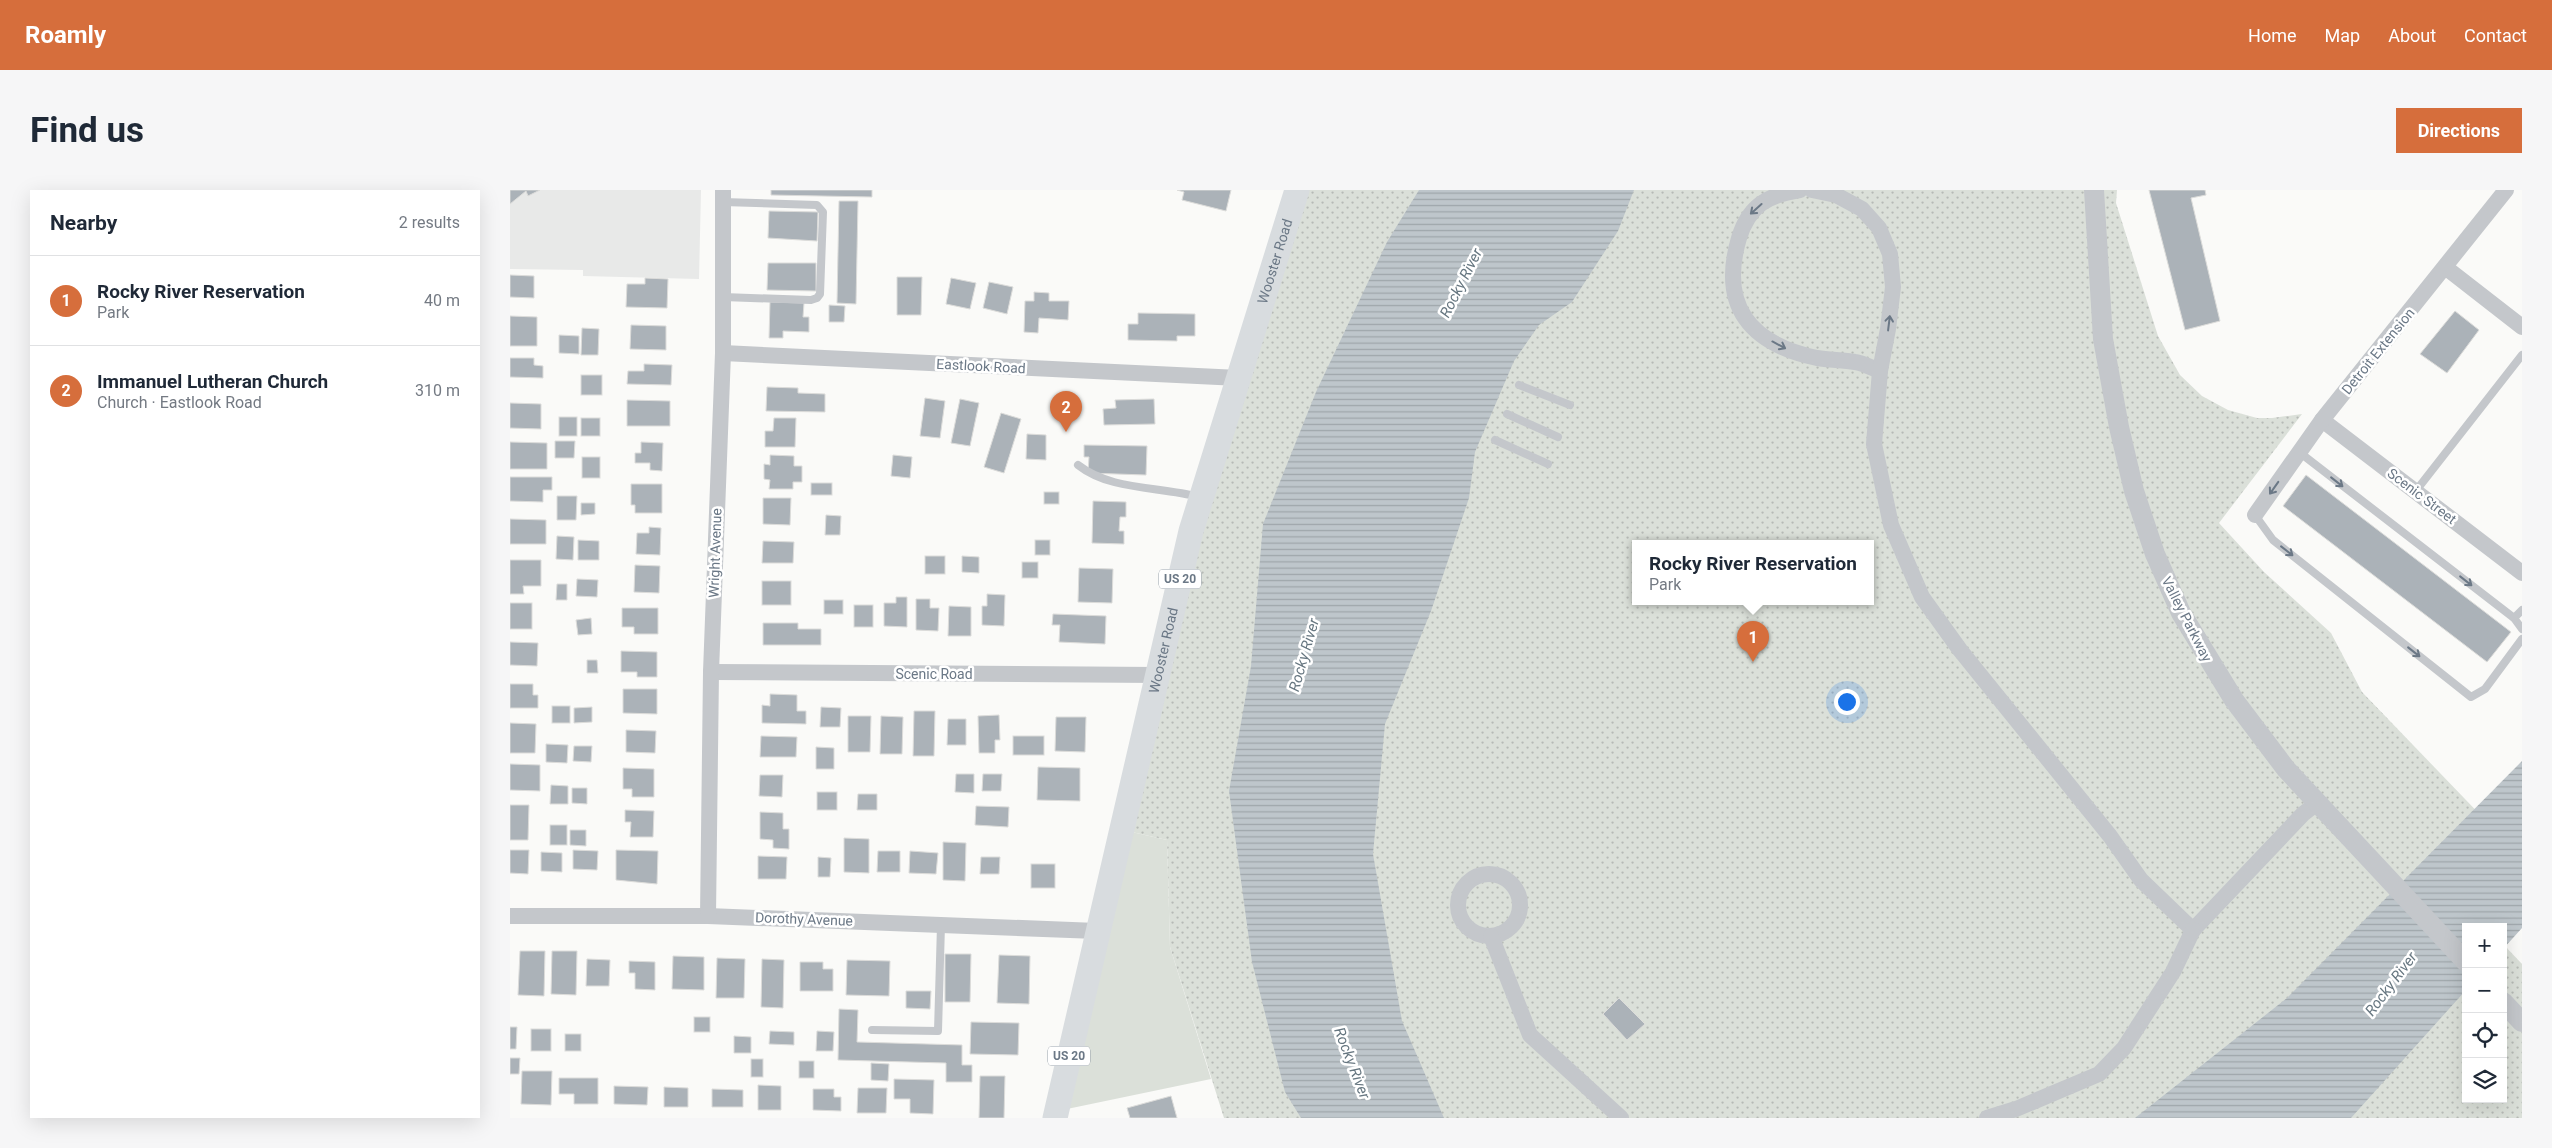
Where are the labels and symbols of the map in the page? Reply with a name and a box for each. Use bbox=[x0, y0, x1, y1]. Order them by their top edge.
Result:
one-way arrow bbox=[1750, 203, 1763, 214]
street label: Wooster Road bbox=[1254, 217, 1296, 306]
water label: Rocky River bbox=[1436, 245, 1487, 320]
street label: Detroit Extension bbox=[2338, 305, 2418, 397]
one-way arrow bbox=[1884, 316, 1894, 332]
one-way arrow bbox=[1771, 340, 1785, 350]
street label: Eastlook Road bbox=[936, 356, 1026, 376]
pin: 2 bbox=[1050, 391, 1082, 432]
street label: Scenic Street bbox=[2384, 465, 2460, 527]
one-way arrow bbox=[2330, 477, 2344, 487]
one-way arrow bbox=[2269, 481, 2279, 495]
street label: Wright Avenue bbox=[705, 508, 725, 598]
one-way arrow bbox=[2280, 546, 2293, 557]
road number: US 20 bbox=[1159, 569, 1201, 588]
street label: Valley Parkway bbox=[2159, 574, 2215, 665]
one-way arrow bbox=[2459, 576, 2473, 586]
street label: Wooster Road bbox=[1146, 606, 1181, 695]
water label: Rocky River bbox=[1285, 615, 1323, 693]
pin: 1 bbox=[1737, 621, 1769, 662]
one-way arrow bbox=[2407, 646, 2420, 657]
street label: Scenic Road bbox=[895, 666, 973, 682]
your location bbox=[1834, 689, 1860, 715]
street label: Dorothy Avenue bbox=[755, 909, 853, 929]
water label: Rocky River bbox=[2361, 948, 2421, 1019]
water label: Rocky River bbox=[1330, 1025, 1374, 1102]
road number: US 20 bbox=[1048, 1046, 1090, 1066]

